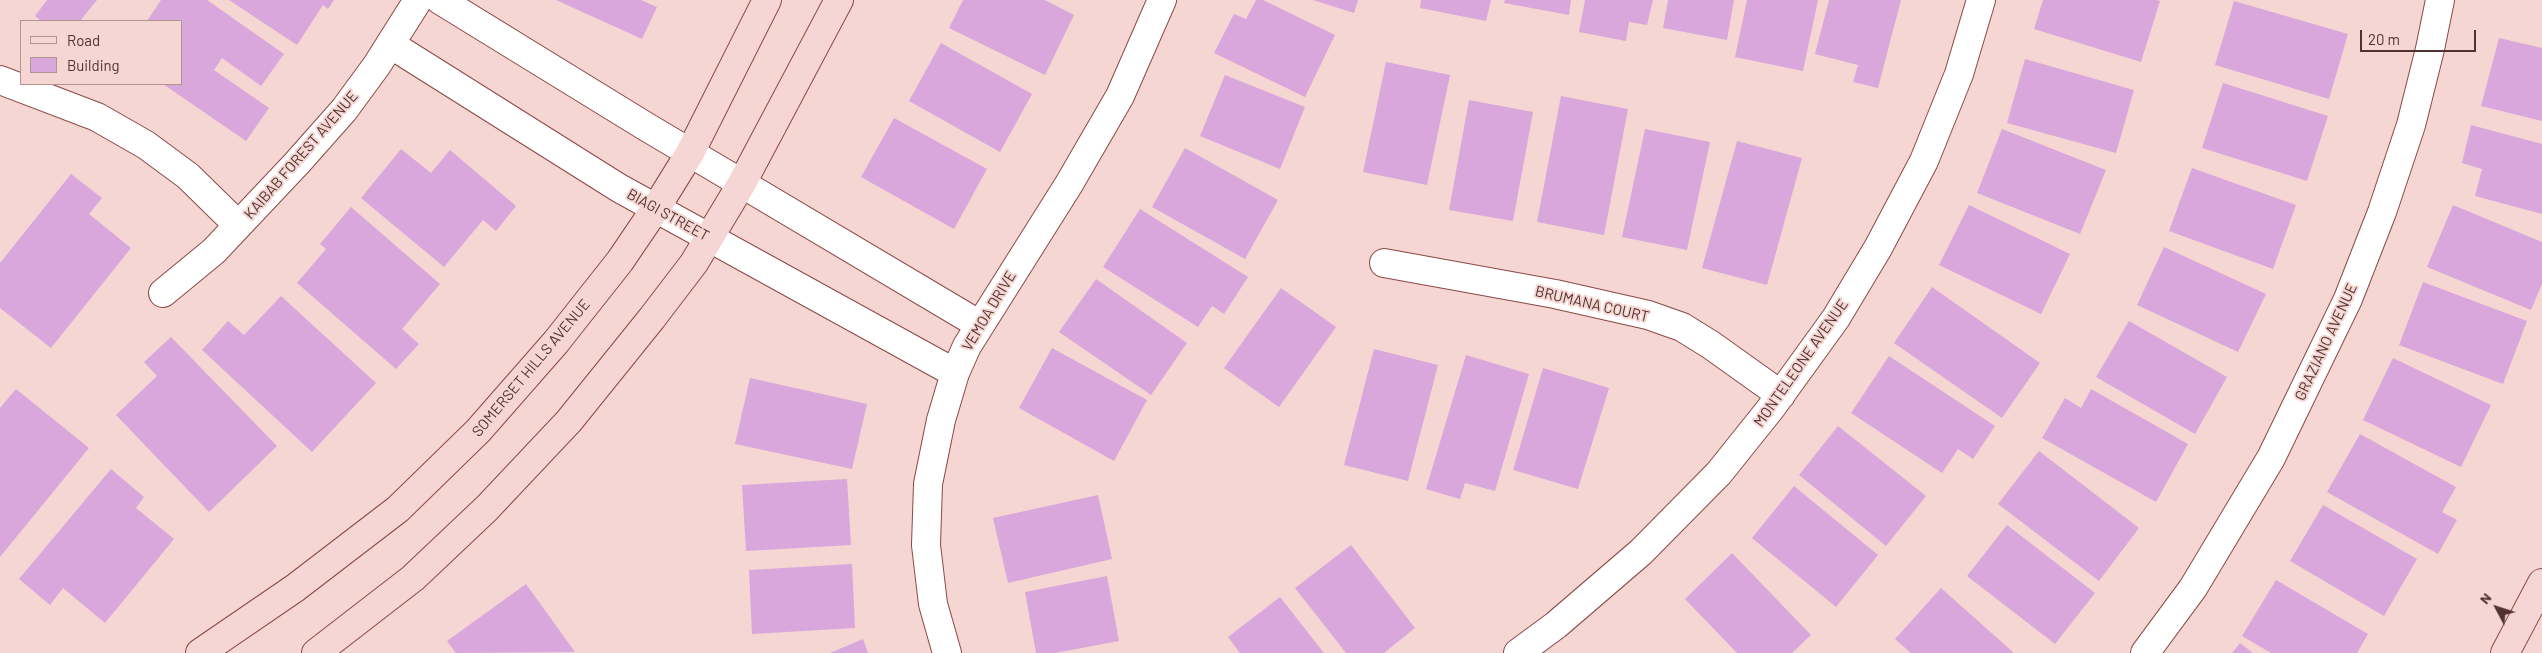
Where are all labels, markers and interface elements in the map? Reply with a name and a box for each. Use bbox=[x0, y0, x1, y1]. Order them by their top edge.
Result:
legend bbox=[20, 20, 182, 85]
scale bar bbox=[2362, 20, 2478, 52]
text: 20 m bbox=[2368, 30, 2400, 48]
text: Road bbox=[67, 31, 100, 49]
text: Building bbox=[67, 56, 120, 74]
street label: KAIBAB FOREST AVENUE bbox=[240, 87, 362, 223]
street label: BIAGI STREET bbox=[624, 185, 712, 245]
street label: VEMOA DRIVE bbox=[958, 268, 1020, 354]
street label: GRAZIANO AVENUE bbox=[2291, 281, 2361, 403]
street label: BRUMANA COURT bbox=[1533, 282, 1651, 326]
street label: SOMERSET HILLS AVENUE bbox=[468, 296, 594, 440]
street label: MONTELEONE AVENUE bbox=[1750, 296, 1852, 430]
north arrow bbox=[2472, 583, 2522, 633]
text: N bbox=[2476, 589, 2495, 607]

